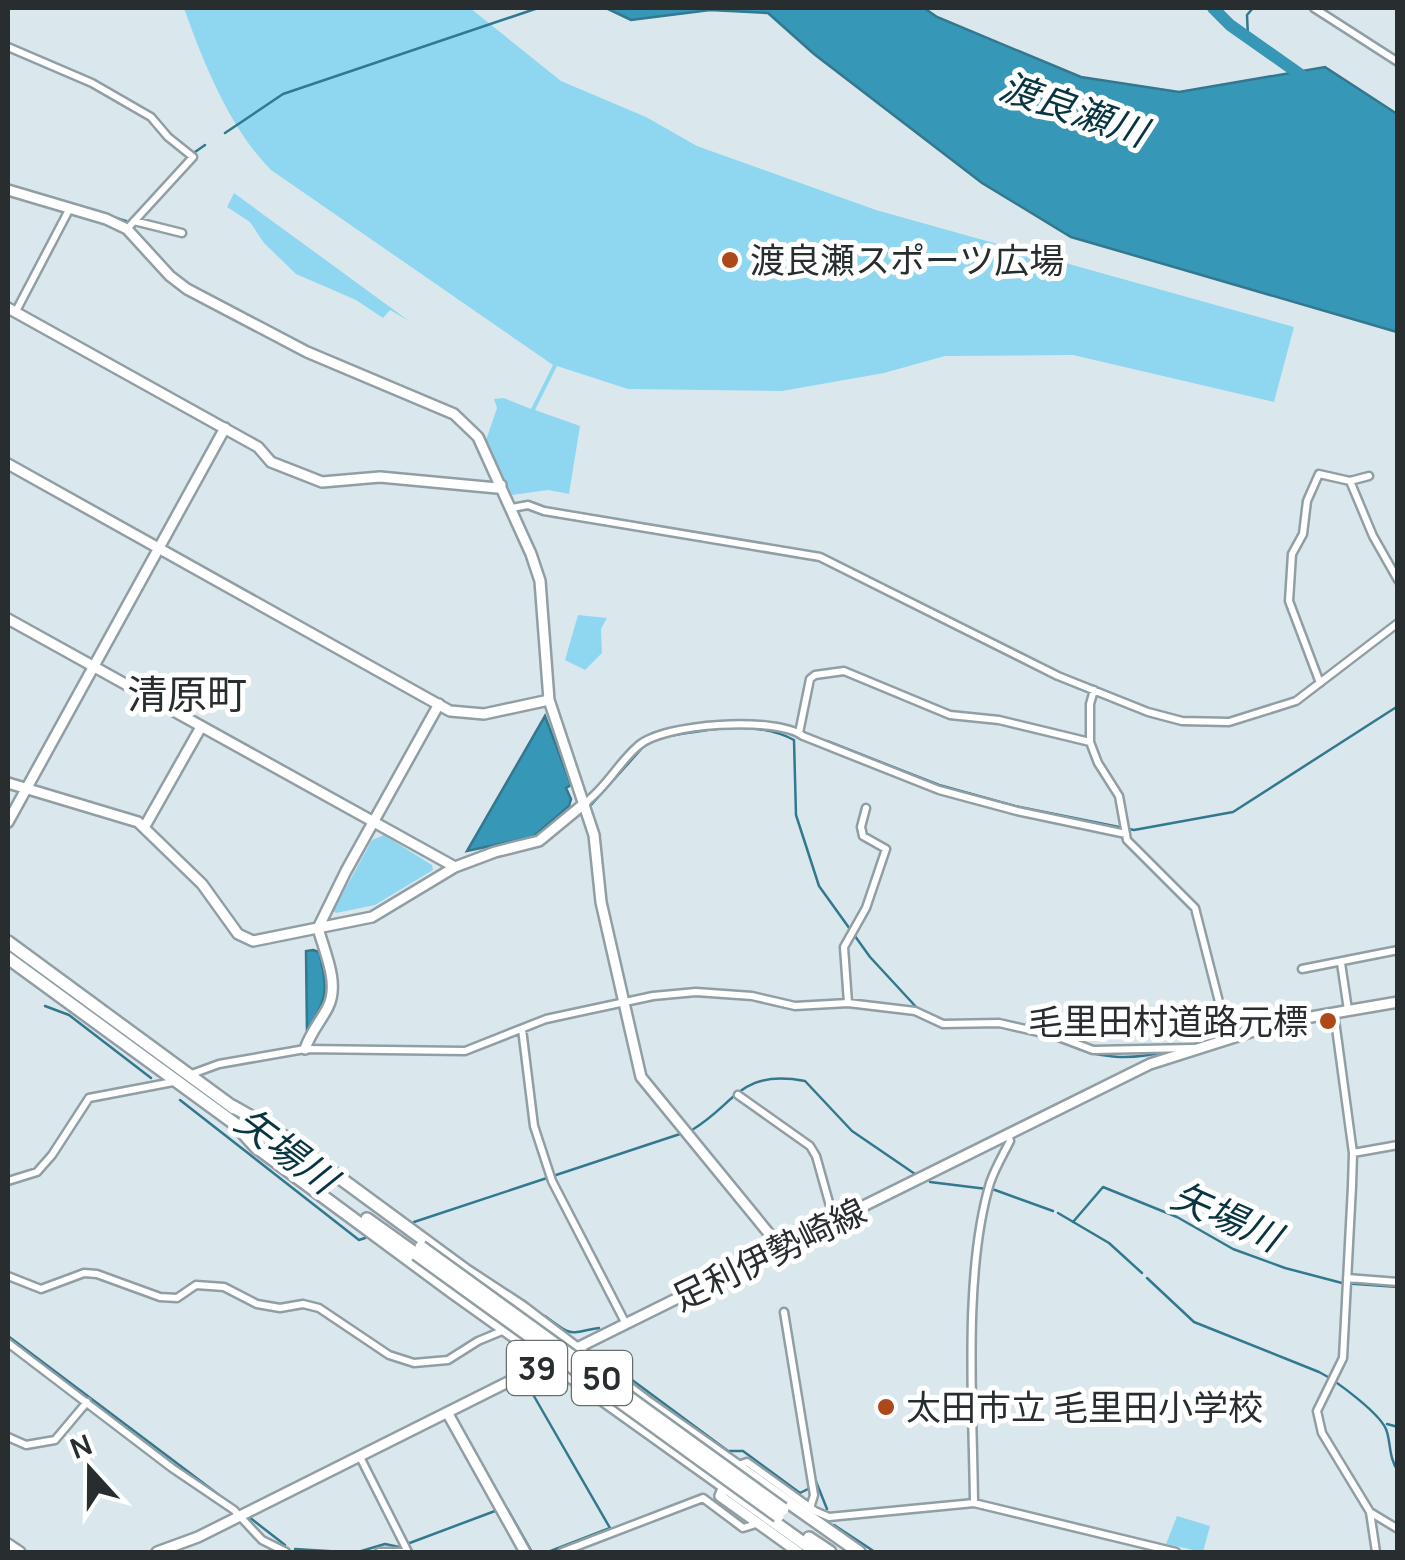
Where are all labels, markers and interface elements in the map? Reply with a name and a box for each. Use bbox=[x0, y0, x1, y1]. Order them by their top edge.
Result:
water label: 渡良瀬川 bbox=[994, 59, 1158, 159]
place label: 渡良瀬スポーツ広場 bbox=[750, 236, 1064, 284]
marker: 渡良瀬スポーツ広場 bbox=[719, 249, 741, 271]
district label: 清原町 bbox=[127, 666, 247, 721]
place label: 毛里田村道路元標 bbox=[1028, 997, 1308, 1045]
marker: 毛里田村道路元標 bbox=[1317, 1010, 1339, 1032]
water label: 矢場川 bbox=[226, 1094, 351, 1206]
water label: 矢場川 bbox=[1164, 1168, 1293, 1264]
street label: 足利伊勢崎線 bbox=[664, 1186, 874, 1322]
road number: 39 bbox=[507, 1341, 567, 1395]
road number: 50 bbox=[572, 1351, 632, 1405]
place label: 太田市立 毛里田小学校 bbox=[906, 1383, 1263, 1431]
marker: 太田市立 毛里田小学校 bbox=[875, 1396, 897, 1418]
north arrow bbox=[40, 1420, 140, 1520]
text: N bbox=[64, 1424, 97, 1467]

